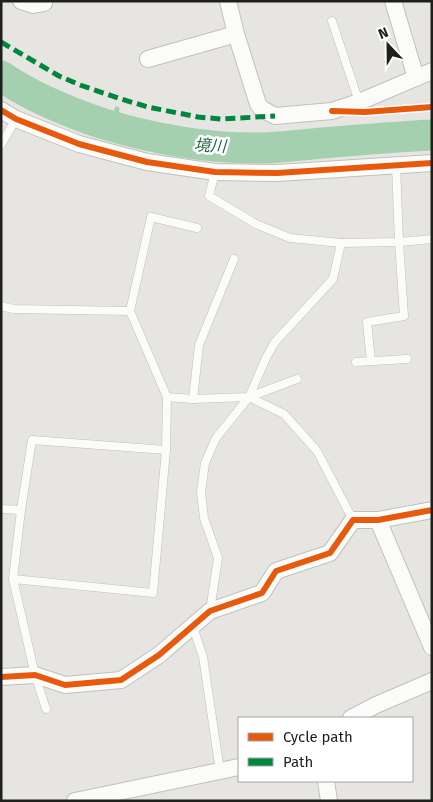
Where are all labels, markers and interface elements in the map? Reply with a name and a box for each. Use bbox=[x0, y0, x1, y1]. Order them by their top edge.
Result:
north arrow bbox=[363, 20, 413, 70]
text: N bbox=[376, 24, 391, 43]
water label: 境川 bbox=[193, 135, 228, 156]
legend bbox=[238, 717, 413, 782]
text: Cycle path bbox=[283, 728, 353, 746]
text: Path bbox=[283, 753, 313, 771]

